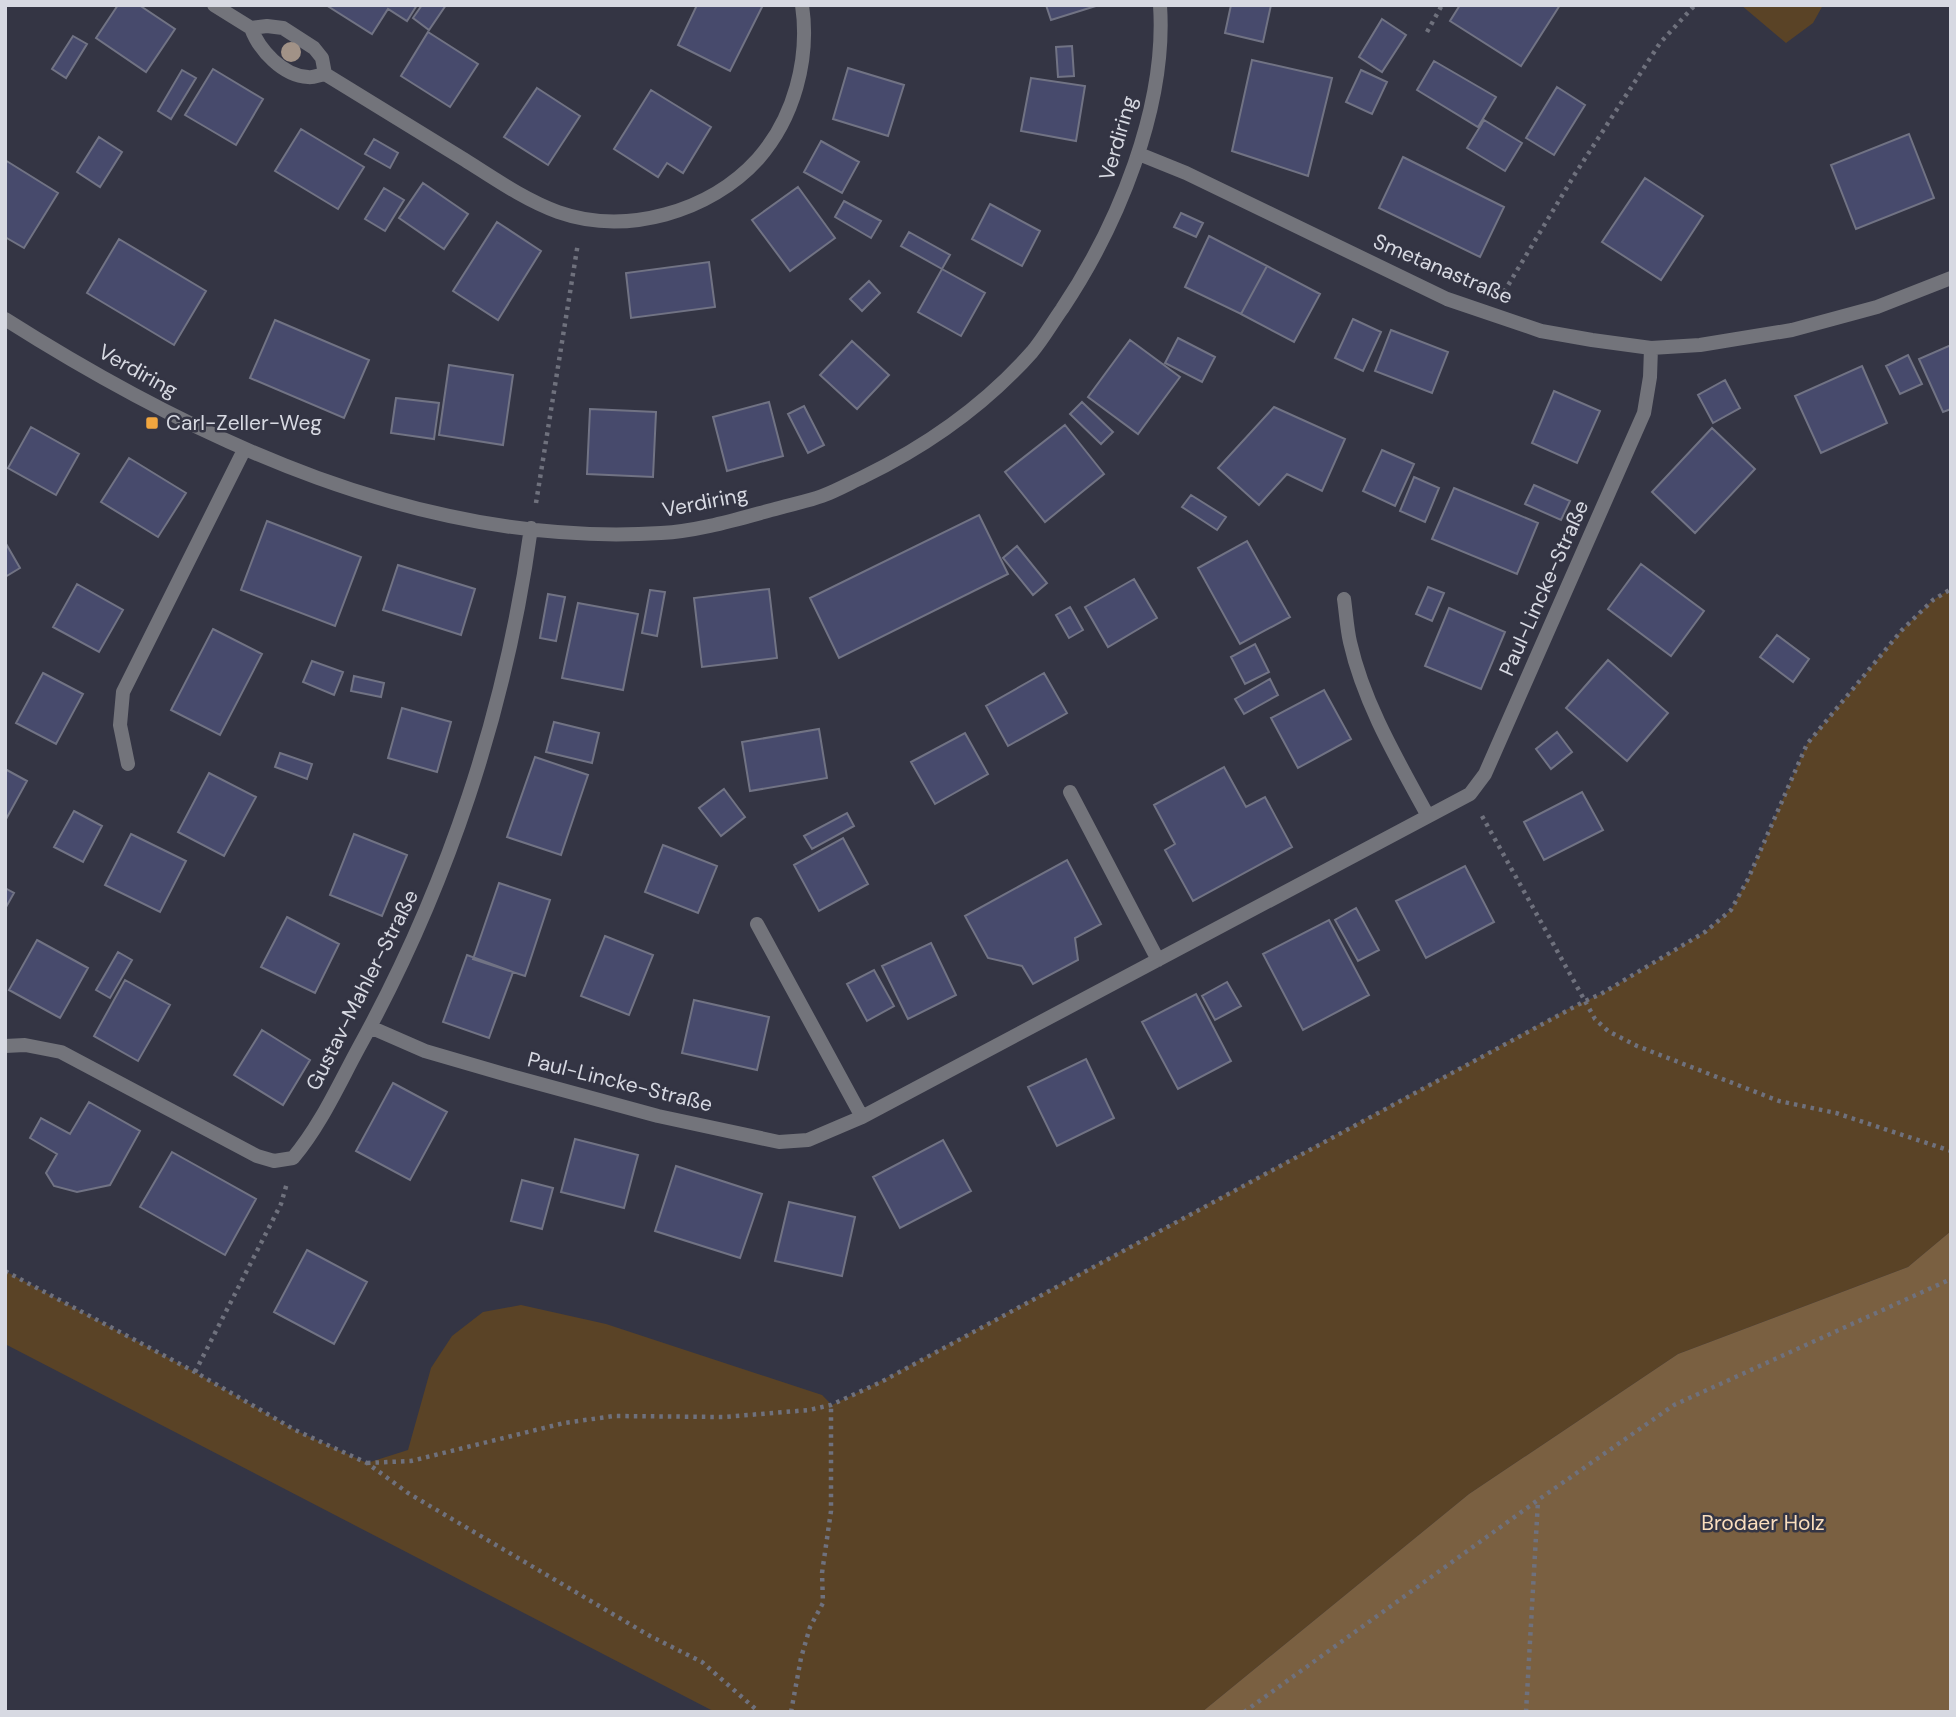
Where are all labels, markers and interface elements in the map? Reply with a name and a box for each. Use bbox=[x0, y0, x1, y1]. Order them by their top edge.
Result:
street label: Verdiring bbox=[1093, 92, 1143, 184]
street label: Smetanastraße bbox=[1369, 227, 1517, 311]
street label: Verdiring bbox=[93, 338, 183, 404]
place label: Carl-Zeller-Weg bbox=[166, 409, 322, 437]
marker: Carl-Zeller-Weg bbox=[144, 415, 160, 431]
street label: Verdiring bbox=[660, 480, 751, 524]
street label: Paul-Lincke-Straße bbox=[1493, 496, 1595, 680]
street label: Gustav-Mahler-Straße bbox=[299, 885, 425, 1095]
street label: Paul-Lincke-Straße bbox=[525, 1045, 715, 1119]
park label: Brodaer Holz bbox=[1701, 1509, 1825, 1537]

